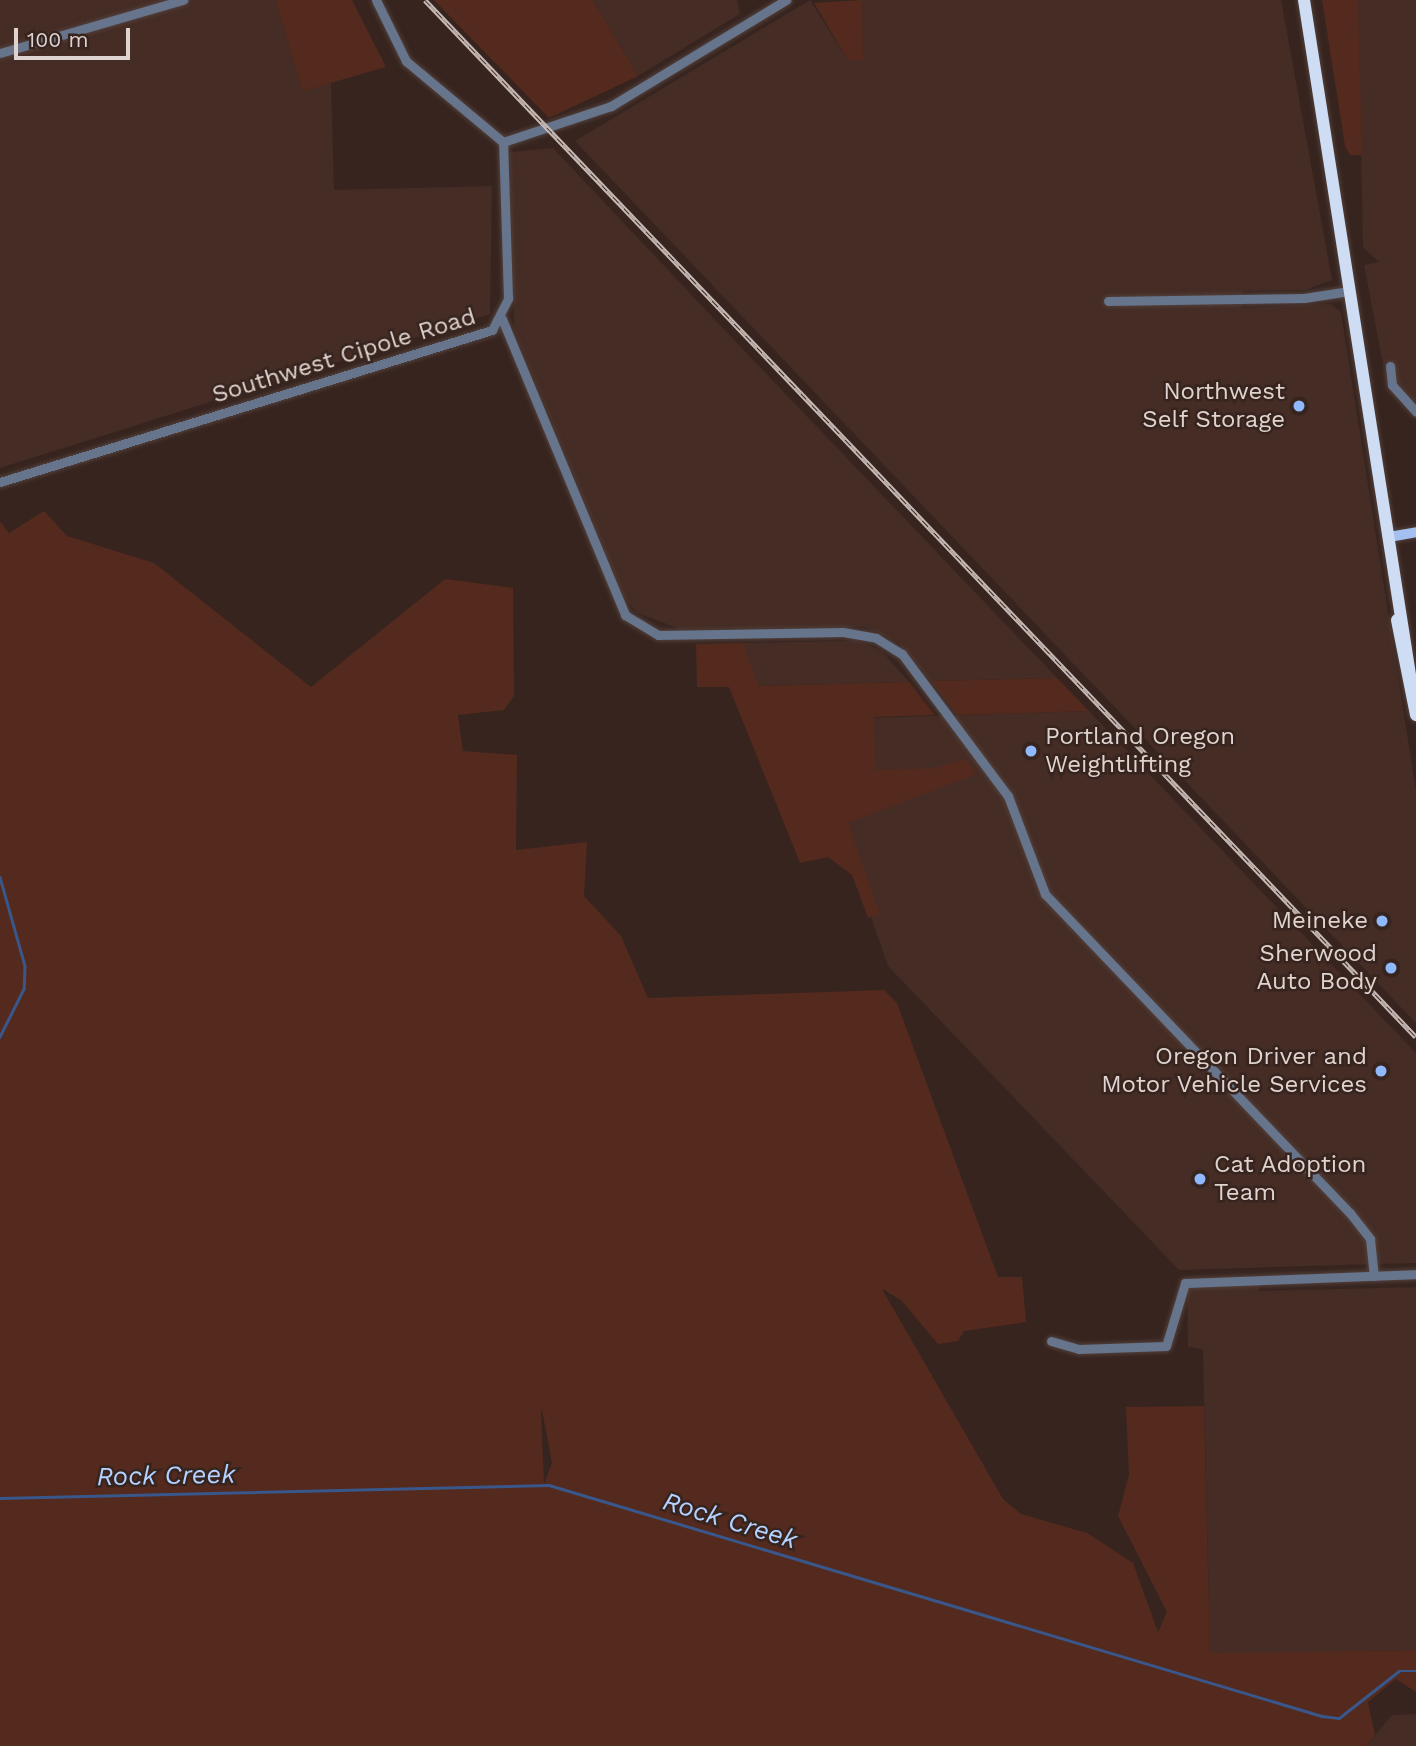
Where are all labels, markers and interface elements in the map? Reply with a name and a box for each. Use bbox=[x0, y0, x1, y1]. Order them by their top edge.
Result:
scale bar bbox=[18, 14, 133, 58]
text: 100 m bbox=[27, 27, 89, 52]
street label: Southwest Cipole Road bbox=[209, 302, 479, 410]
place label: Northwest Self Storage bbox=[1141, 378, 1285, 434]
marker: Northwest Self Storage bbox=[1291, 398, 1307, 414]
place label: Portland Oregon Weightlifting bbox=[1045, 723, 1235, 779]
marker: Portland Oregon Weightlifting bbox=[1023, 743, 1039, 759]
place label: Meineke bbox=[1272, 907, 1368, 935]
marker: Meineke bbox=[1374, 913, 1390, 929]
place label: Sherwood Auto Body bbox=[1256, 940, 1377, 996]
marker: Sherwood Auto Body bbox=[1383, 960, 1399, 976]
place label: Oregon Driver and Motor Vehicle Services bbox=[1100, 1043, 1367, 1099]
marker: Oregon Driver and Motor Vehicle Services bbox=[1373, 1063, 1389, 1079]
place label: Cat Adoption Team bbox=[1214, 1151, 1367, 1207]
marker: Cat Adoption Team bbox=[1192, 1171, 1208, 1187]
water label: Rock Creek bbox=[96, 1459, 236, 1493]
water label: Rock Creek bbox=[659, 1486, 801, 1556]

